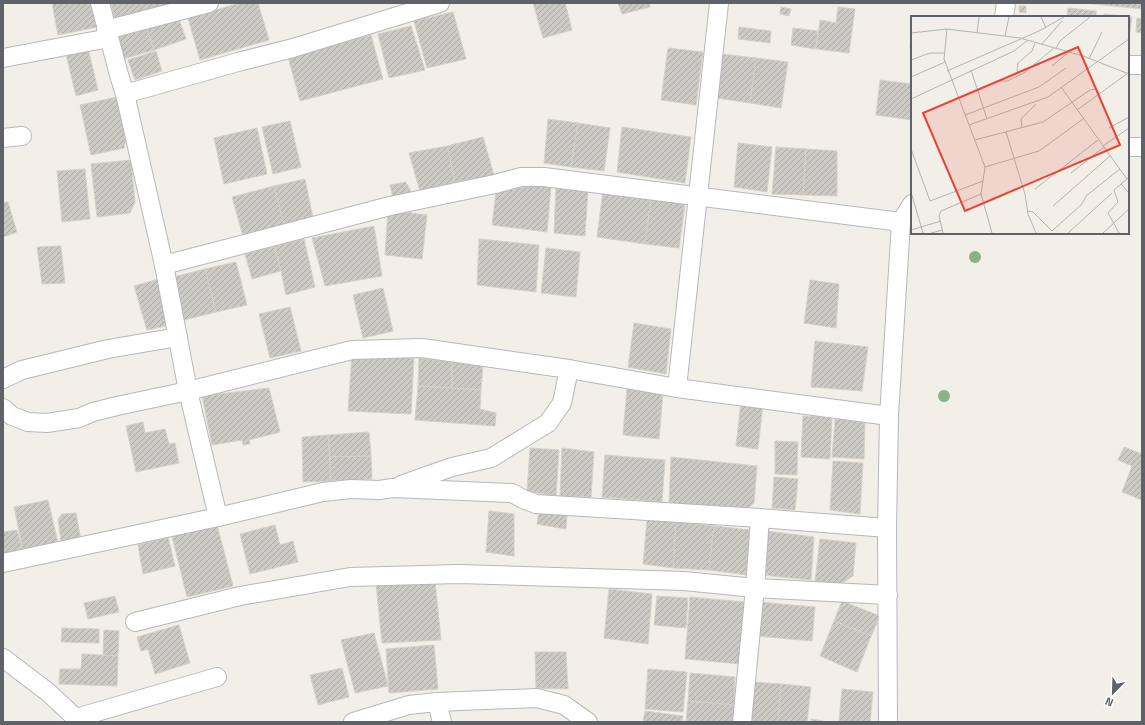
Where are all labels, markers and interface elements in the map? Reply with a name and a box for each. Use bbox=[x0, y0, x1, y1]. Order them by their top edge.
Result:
inset map bbox=[911, 16, 1129, 234]
north arrow bbox=[1093, 673, 1133, 713]
text: N bbox=[1102, 693, 1116, 711]

